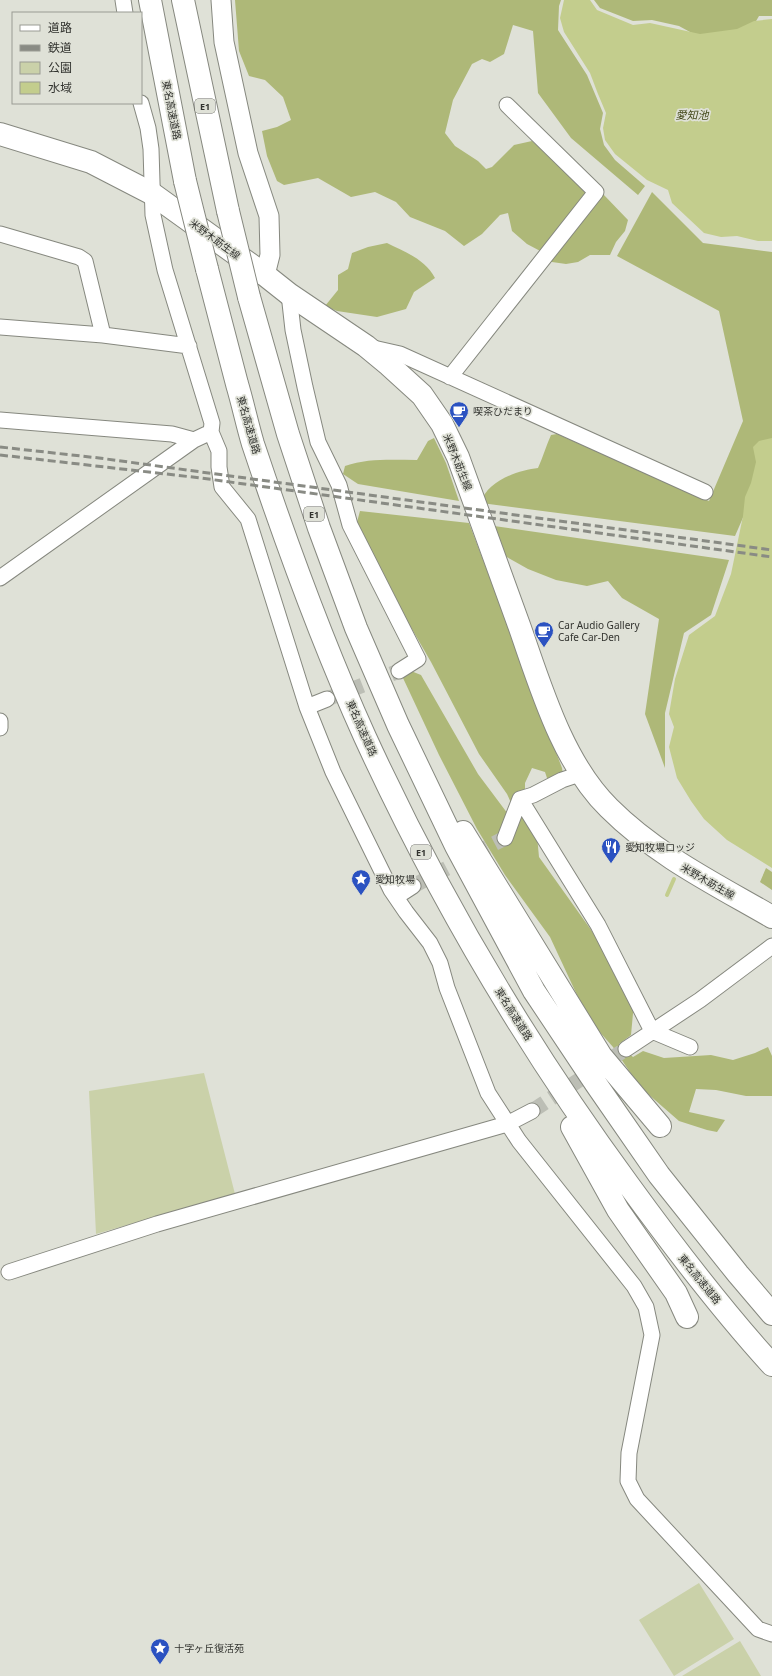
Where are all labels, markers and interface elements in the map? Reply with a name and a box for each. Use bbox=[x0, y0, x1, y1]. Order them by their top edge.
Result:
legend bbox=[12, 12, 142, 104]
text: 道路 bbox=[48, 19, 72, 36]
text: 鉄道 bbox=[48, 39, 72, 56]
text: 公園 bbox=[48, 59, 72, 76]
text: 水域 bbox=[48, 79, 72, 96]
street label: 東名高速道路 bbox=[159, 79, 185, 141]
road number: E1 bbox=[195, 99, 215, 113]
water label: 愛知池 bbox=[676, 107, 709, 122]
street label: 米野木莇生線 bbox=[187, 216, 243, 262]
street label: 東名高速道路 bbox=[234, 394, 264, 456]
cafe icon: 喫茶ひだまり bbox=[448, 400, 470, 428]
place label: 喫茶ひだまり bbox=[473, 404, 533, 418]
street label: 米野木莇生線 bbox=[440, 432, 476, 492]
road number: E1 bbox=[304, 507, 324, 521]
place label: Car Audio Gallery Cafe Car-Den bbox=[558, 618, 640, 644]
cafe icon: Car Audio Gallery Cafe Car-Den bbox=[533, 620, 555, 648]
street label: 東名高速道路 bbox=[343, 698, 381, 758]
restaurant icon: 愛知牧場ロッジ bbox=[600, 836, 622, 864]
place label: 愛知牧場ロッジ bbox=[625, 840, 695, 854]
road number: E1 bbox=[411, 845, 431, 859]
street label: 米野木莇生線 bbox=[679, 860, 737, 902]
place icon: 愛知牧場 bbox=[350, 868, 372, 896]
place label: 愛知牧場 bbox=[375, 872, 415, 886]
street label: 東名高速道路 bbox=[492, 985, 536, 1043]
street label: 東名高速道路 bbox=[676, 1251, 724, 1307]
place icon: 十字ヶ丘復活苑 bbox=[149, 1637, 171, 1665]
place label: 十字ヶ丘復活苑 bbox=[174, 1641, 244, 1655]

